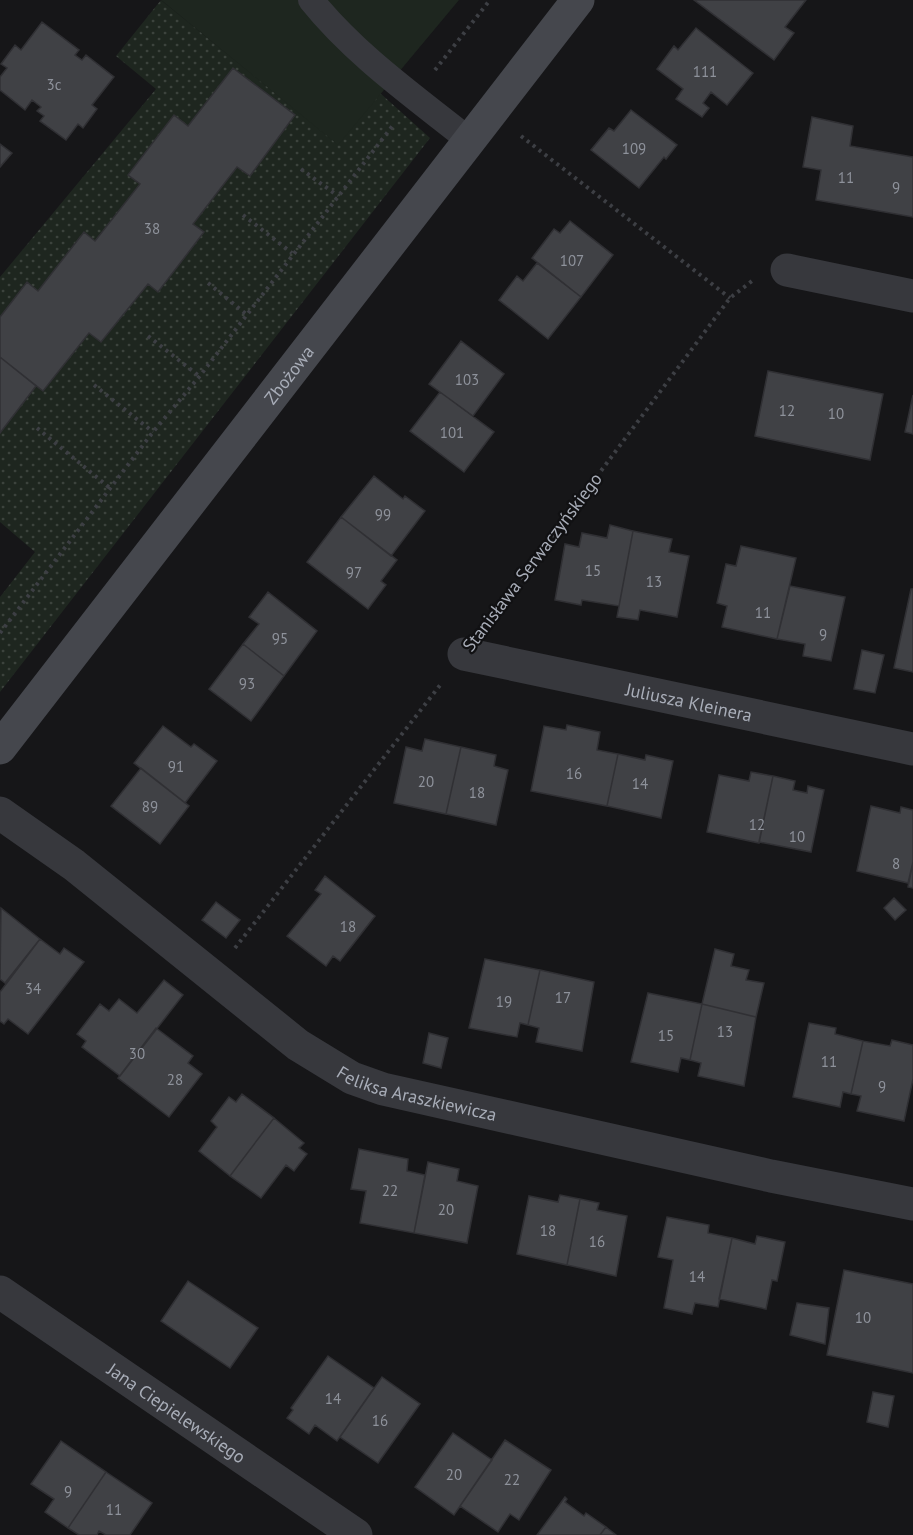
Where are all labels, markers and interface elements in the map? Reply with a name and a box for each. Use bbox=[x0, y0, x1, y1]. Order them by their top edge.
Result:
house number: 111 bbox=[693, 62, 717, 81]
house number: 3c bbox=[47, 75, 62, 94]
house number: 109 bbox=[622, 139, 646, 158]
house number: 11 bbox=[838, 168, 854, 187]
house number: 9 bbox=[892, 178, 900, 197]
house number: 38 bbox=[144, 219, 160, 238]
house number: 107 bbox=[560, 251, 584, 270]
street label: Zbożowa bbox=[259, 340, 319, 409]
house number: 103 bbox=[455, 370, 479, 389]
house number: 12 bbox=[779, 401, 795, 420]
house number: 10 bbox=[828, 404, 844, 423]
house number: 101 bbox=[440, 423, 464, 442]
street label: Stanisława Serwaczyńskiego bbox=[457, 468, 607, 656]
house number: 99 bbox=[375, 505, 391, 524]
house number: 15 bbox=[585, 561, 601, 580]
house number: 97 bbox=[346, 563, 362, 582]
house number: 13 bbox=[646, 572, 662, 591]
house number: 11 bbox=[755, 603, 771, 622]
house number: 9 bbox=[819, 625, 827, 644]
house number: 95 bbox=[272, 629, 288, 648]
house number: 93 bbox=[239, 674, 255, 693]
street label: Juliusza Kleinera bbox=[623, 677, 754, 726]
house number: 91 bbox=[168, 757, 184, 776]
house number: 16 bbox=[566, 764, 582, 783]
house number: 20 bbox=[418, 772, 434, 791]
house number: 14 bbox=[632, 774, 648, 793]
house number: 18 bbox=[469, 783, 485, 802]
house number: 89 bbox=[142, 797, 158, 816]
house number: 12 bbox=[749, 815, 765, 834]
house number: 10 bbox=[789, 827, 805, 846]
house number: 8 bbox=[892, 854, 900, 873]
house number: 18 bbox=[340, 917, 356, 936]
house number: 34 bbox=[25, 979, 41, 998]
house number: 17 bbox=[555, 988, 571, 1007]
house number: 19 bbox=[496, 992, 512, 1011]
house number: 13 bbox=[717, 1022, 733, 1041]
house number: 15 bbox=[658, 1026, 674, 1045]
house number: 30 bbox=[129, 1044, 145, 1063]
house number: 11 bbox=[821, 1052, 837, 1071]
street label: Feliksa Araszkiewicza bbox=[333, 1060, 499, 1126]
house number: 28 bbox=[167, 1070, 183, 1089]
house number: 9 bbox=[878, 1077, 886, 1096]
house number: 22 bbox=[382, 1181, 398, 1200]
house number: 20 bbox=[438, 1200, 454, 1219]
house number: 18 bbox=[540, 1221, 556, 1240]
house number: 16 bbox=[589, 1232, 605, 1251]
house number: 14 bbox=[689, 1267, 705, 1286]
house number: 10 bbox=[855, 1308, 871, 1327]
street label: Jana Ciepielewskiego bbox=[102, 1357, 250, 1468]
house number: 14 bbox=[325, 1389, 341, 1408]
house number: 16 bbox=[372, 1411, 388, 1430]
house number: 20 bbox=[446, 1465, 462, 1484]
house number: 22 bbox=[504, 1470, 520, 1489]
house number: 9 bbox=[64, 1482, 72, 1501]
house number: 11 bbox=[106, 1500, 122, 1519]

